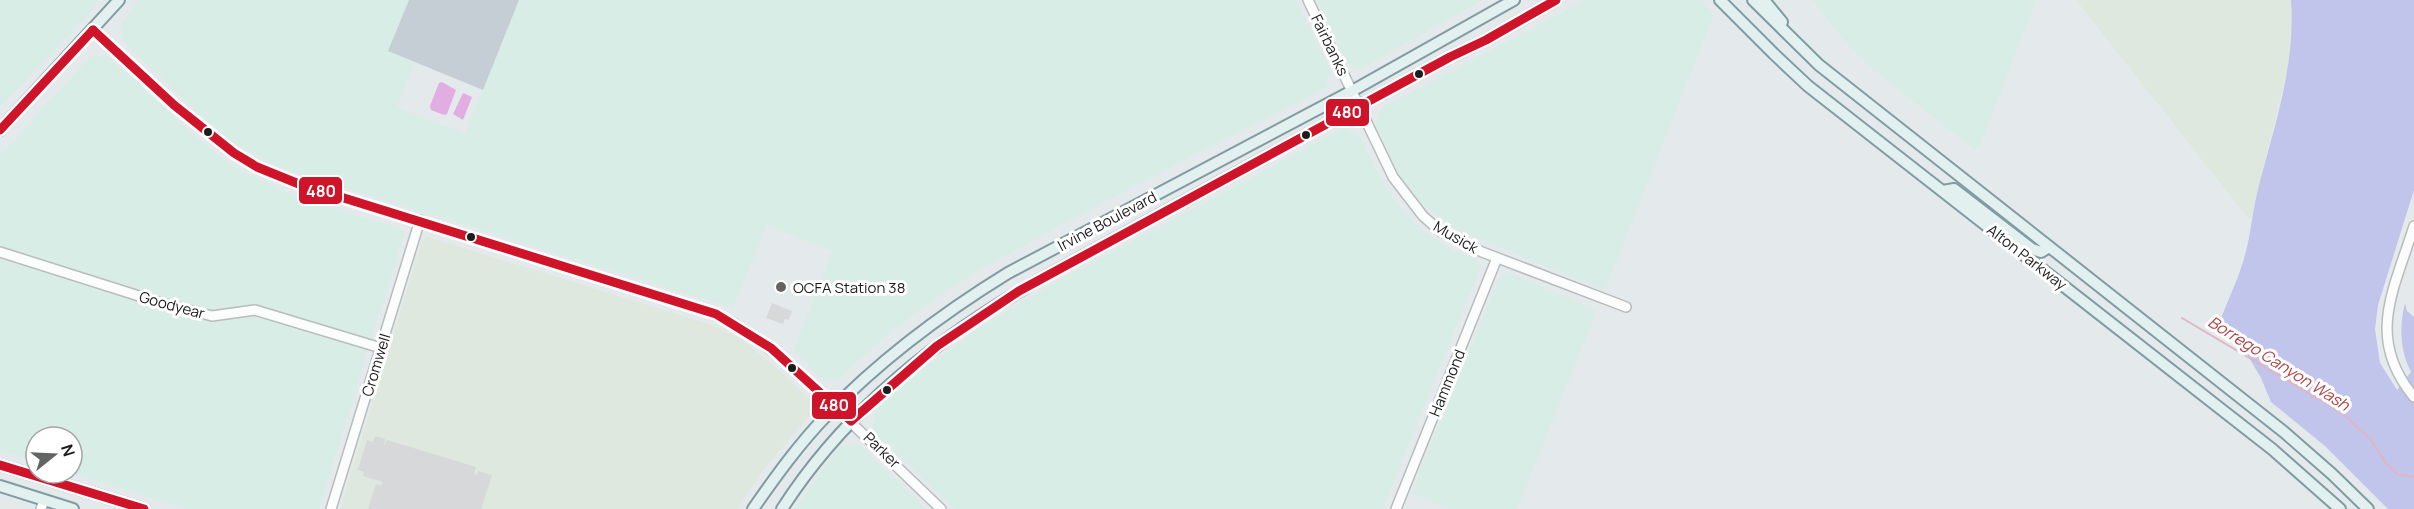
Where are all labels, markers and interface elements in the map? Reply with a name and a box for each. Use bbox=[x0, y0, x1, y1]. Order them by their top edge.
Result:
street label: Fairbanks bbox=[1306, 11, 1354, 79]
unlabelled marker bbox=[1413, 68, 1425, 80]
line badge: 480 bbox=[1325, 98, 1370, 127]
text: 480 bbox=[1332, 101, 1362, 123]
unlabelled marker bbox=[202, 126, 214, 138]
unlabelled marker bbox=[1300, 129, 1312, 141]
line badge: 480 bbox=[298, 176, 343, 205]
text: 480 bbox=[306, 180, 336, 202]
street label: Irvine Boulevard bbox=[1054, 186, 1160, 256]
street label: Musick bbox=[1430, 216, 1483, 259]
street label: Alton Parkway bbox=[1983, 219, 2071, 295]
unlabelled marker bbox=[465, 231, 477, 243]
place label: OCFA Station 38 bbox=[793, 277, 905, 298]
marker: OCFA Station 38 bbox=[774, 280, 788, 294]
street label: Goodyear bbox=[137, 286, 208, 324]
water label: Borrego Canyon Wash bbox=[2204, 310, 2354, 416]
street label: Cromwell bbox=[357, 331, 395, 399]
street label: Hammond bbox=[1424, 346, 1470, 420]
unlabelled marker bbox=[786, 362, 798, 374]
unlabelled marker bbox=[881, 384, 893, 396]
line badge: 480 bbox=[811, 391, 857, 420]
text: 480 bbox=[819, 394, 849, 416]
north arrow bbox=[24, 425, 84, 485]
street label: Parker bbox=[859, 427, 906, 473]
text: N bbox=[56, 441, 81, 459]

